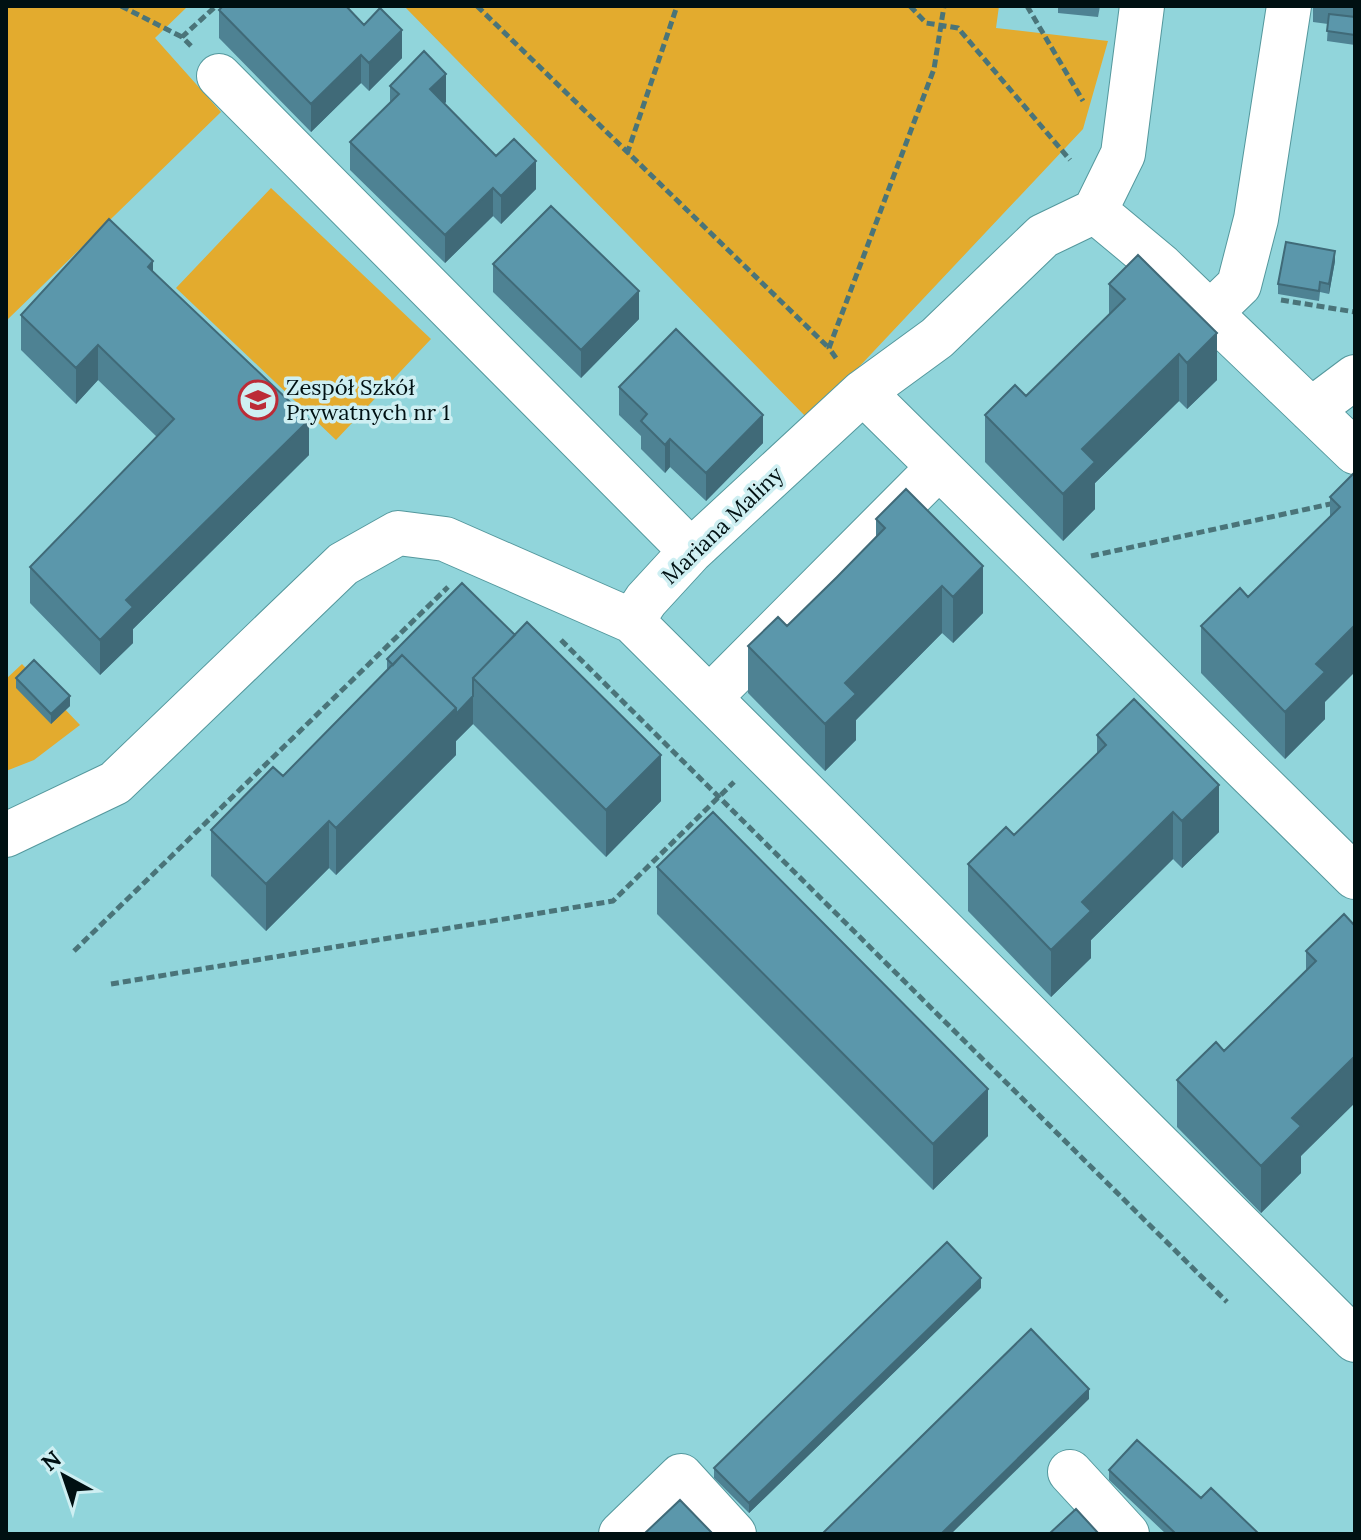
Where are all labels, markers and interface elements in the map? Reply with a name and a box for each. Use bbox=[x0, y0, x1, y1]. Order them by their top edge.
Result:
place label: Zespół Szkół Prywatnych nr 1 bbox=[286, 373, 450, 426]
school or university icon: Zespół Szkół Prywatnych nr 1 bbox=[237, 379, 279, 421]
street label: Mariana Maliny bbox=[656, 460, 789, 590]
north arrow bbox=[24, 1436, 104, 1516]
text: N bbox=[36, 1444, 67, 1477]

